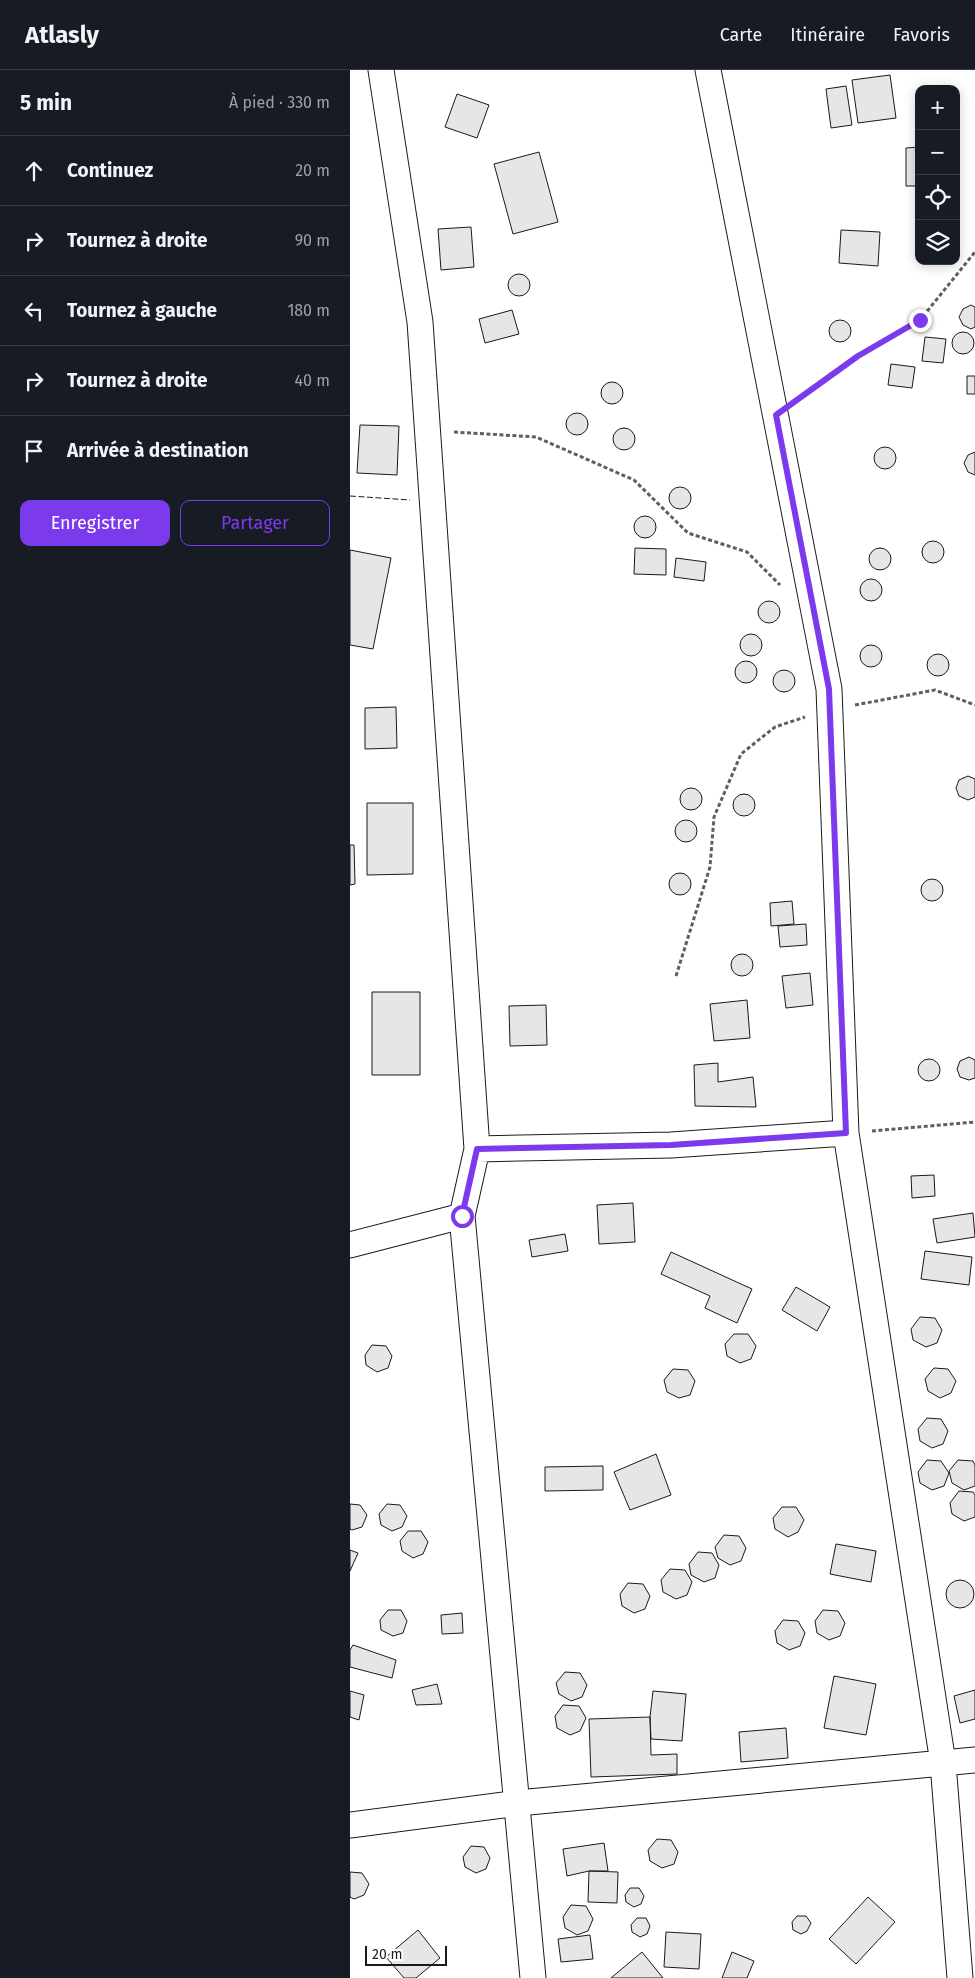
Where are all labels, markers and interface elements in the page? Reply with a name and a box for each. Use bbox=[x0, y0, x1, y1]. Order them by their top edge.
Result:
text: Atlasly bbox=[25, 21, 99, 49]
text: Carte bbox=[720, 24, 762, 46]
text: Itinéraire bbox=[790, 24, 865, 46]
text: Favoris bbox=[893, 24, 950, 46]
map controls bbox=[915, 85, 960, 265]
button: + bbox=[915, 85, 960, 130]
text: 5 min bbox=[20, 90, 72, 116]
text: À pied · 330 m bbox=[229, 93, 330, 112]
button: − bbox=[915, 130, 960, 175]
icon: ahead bbox=[20, 157, 48, 185]
text: Continuez bbox=[67, 159, 153, 182]
text: 20 m bbox=[295, 161, 330, 180]
button: locate bbox=[915, 175, 960, 220]
button: layers bbox=[915, 220, 960, 265]
icon: right bbox=[20, 227, 48, 255]
text: Tournez à droite bbox=[67, 229, 208, 252]
text: 90 m bbox=[295, 231, 330, 250]
icon: left bbox=[20, 297, 48, 325]
text: Tournez à gauche bbox=[67, 299, 217, 322]
text: 180 m bbox=[287, 301, 330, 320]
route end bbox=[909, 309, 932, 332]
icon: right bbox=[20, 367, 48, 395]
text: Tournez à droite bbox=[67, 369, 208, 392]
text: 40 m bbox=[295, 371, 330, 390]
icon: arrive bbox=[20, 437, 48, 465]
text: Arrivée à destination bbox=[67, 439, 249, 462]
button: Enregistrer bbox=[20, 500, 170, 546]
button: Partager bbox=[180, 500, 330, 546]
route start bbox=[451, 1205, 474, 1228]
scale bar bbox=[365, 1943, 448, 1966]
text: 20 m bbox=[372, 1946, 402, 1963]

